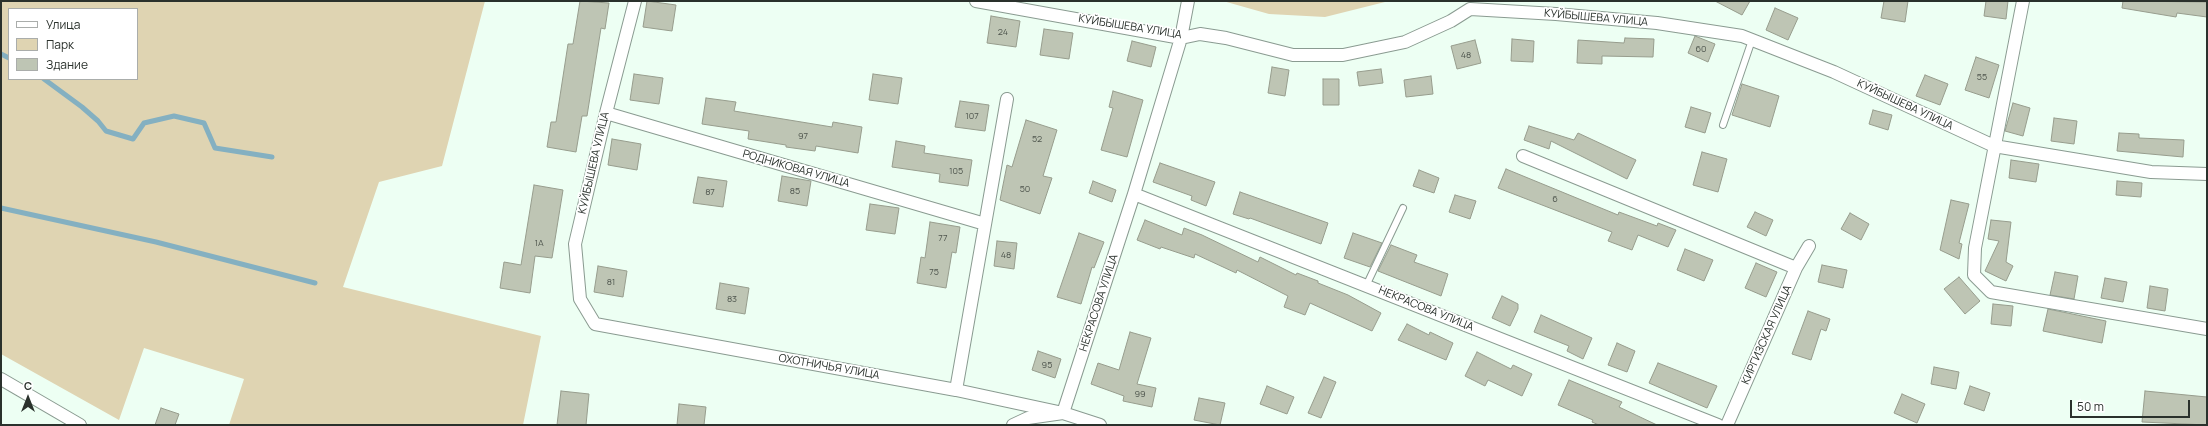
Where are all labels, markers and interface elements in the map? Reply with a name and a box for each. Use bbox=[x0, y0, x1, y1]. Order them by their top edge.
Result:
street label: КУЙБЫШЕВА УЛИЦА bbox=[1543, 7, 1649, 29]
legend bbox=[8, 8, 138, 80]
street label: КУЙБЫШЕВА УЛИЦА bbox=[1077, 12, 1183, 42]
text: Улица bbox=[46, 16, 80, 33]
house number: 24 bbox=[998, 27, 1008, 37]
text: Парк bbox=[46, 36, 74, 53]
house number: 60 bbox=[1695, 44, 1707, 54]
house number: 48 bbox=[1461, 50, 1471, 60]
text: Здание bbox=[46, 56, 88, 73]
house number: 55 bbox=[1977, 72, 1987, 82]
street label: КУЙБЫШЕВА УЛИЦА bbox=[1855, 77, 1955, 133]
street label: КУЙБЫШЕВА УЛИЦА bbox=[576, 111, 612, 215]
house number: 107 bbox=[965, 111, 979, 121]
house number: 97 bbox=[798, 131, 808, 141]
house number: 52 bbox=[1032, 134, 1042, 144]
street label: РОДНИКОВАЯ УЛИЦА bbox=[741, 147, 851, 191]
house number: 105 bbox=[949, 166, 963, 176]
house number: 50 bbox=[1020, 184, 1030, 194]
house number: 85 bbox=[790, 186, 800, 196]
house number: 87 bbox=[705, 187, 715, 197]
house number: 6 bbox=[1552, 194, 1558, 204]
house number: 77 bbox=[938, 233, 948, 243]
house number: 1А bbox=[534, 238, 544, 248]
house number: 48 bbox=[1001, 250, 1011, 260]
street label: НЕКРАСОВА УЛИЦА bbox=[1077, 253, 1121, 353]
house number: 75 bbox=[929, 267, 939, 277]
house number: 81 bbox=[607, 277, 615, 287]
street label: КИРГИЗСКАЯ УЛИЦА bbox=[1739, 283, 1795, 387]
street label: НЕКРАСОВА УЛИЦА bbox=[1377, 284, 1475, 334]
house number: 83 bbox=[727, 294, 737, 304]
street label: ОХОТНИЧЬЯ УЛИЦА bbox=[778, 352, 880, 382]
house number: 95 bbox=[1042, 360, 1052, 370]
north arrow bbox=[8, 378, 48, 418]
text: С bbox=[24, 378, 32, 393]
house number: 99 bbox=[1134, 389, 1146, 399]
scale bar bbox=[2072, 392, 2192, 418]
text: 50 m bbox=[2077, 398, 2104, 415]

